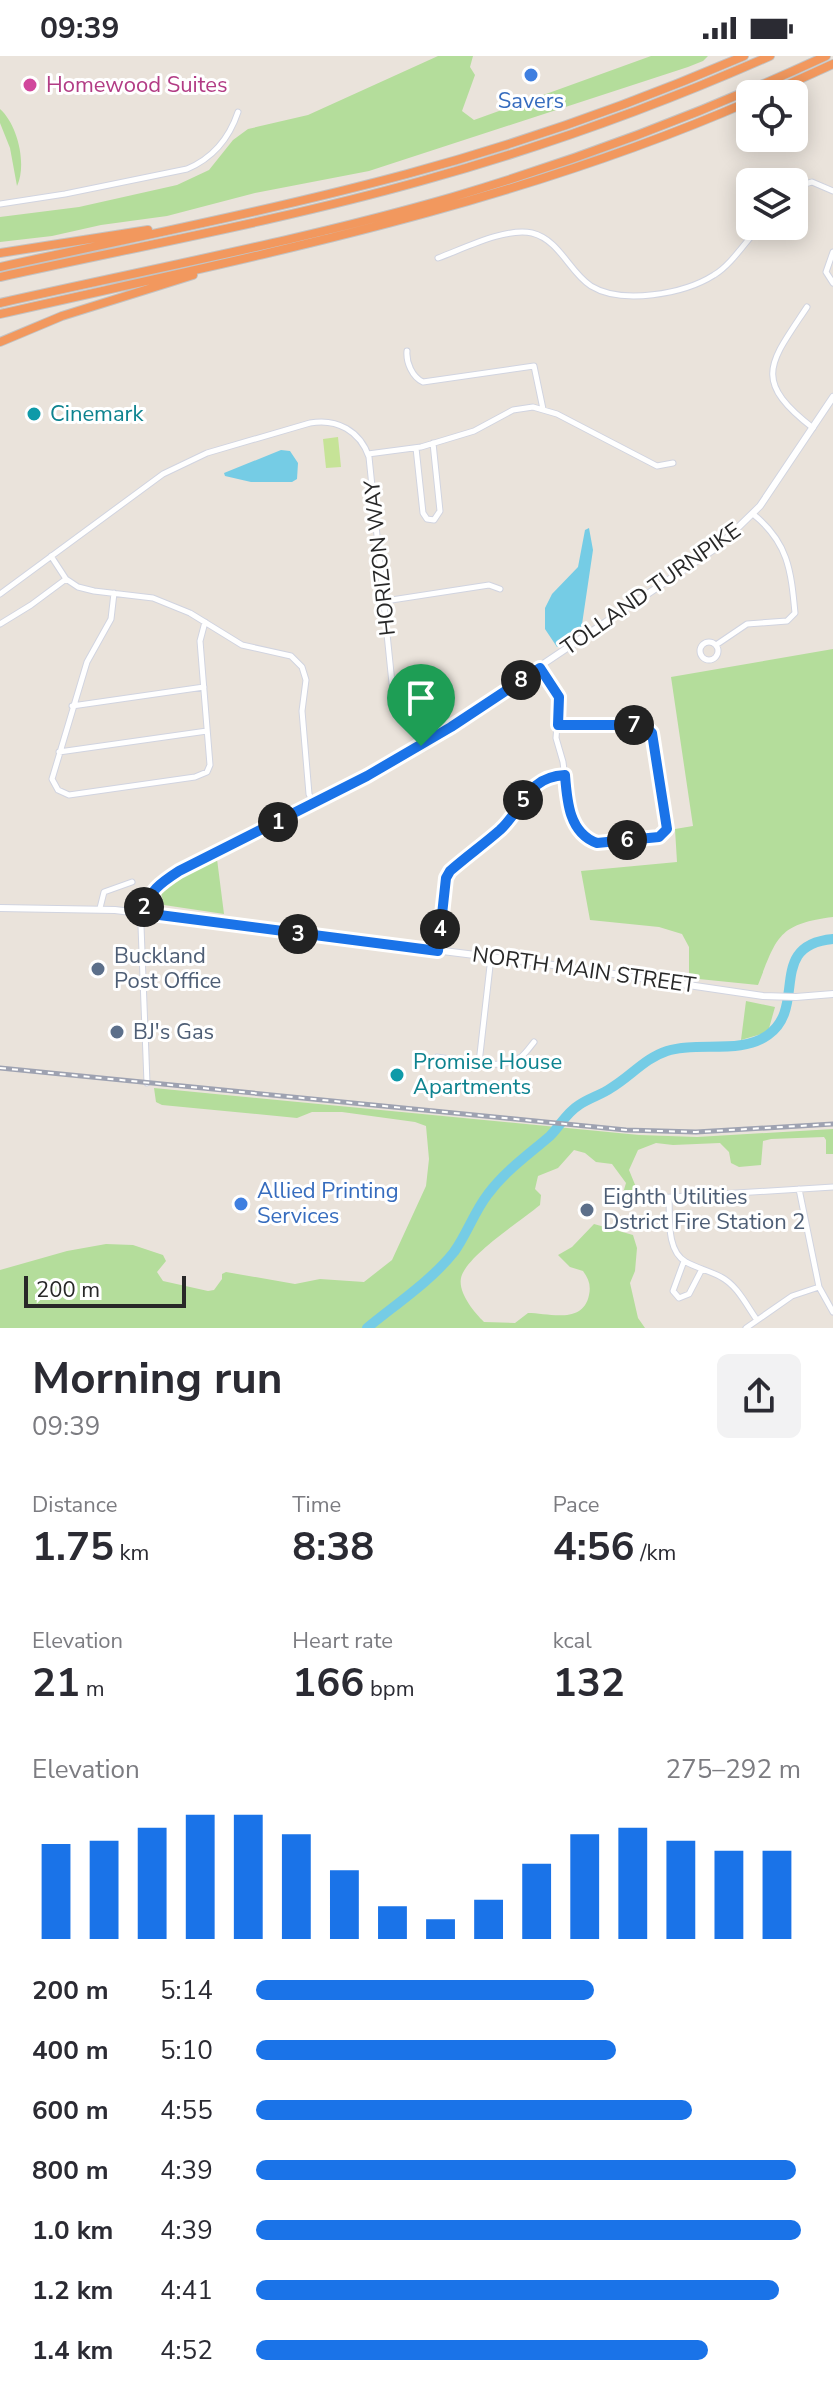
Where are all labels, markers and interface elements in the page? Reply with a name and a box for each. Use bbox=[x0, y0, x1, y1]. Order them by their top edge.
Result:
text: 09:39 bbox=[40, 8, 119, 49]
marker: Savers bbox=[522, 66, 540, 84]
place label: Homewood Suites bbox=[46, 70, 228, 100]
marker: Homewood Suites bbox=[21, 76, 39, 94]
map controls bbox=[736, 80, 808, 240]
button: locate bbox=[736, 80, 808, 152]
place label: Savers bbox=[498, 86, 564, 116]
button: layers bbox=[736, 168, 808, 240]
place label: Cinemark bbox=[50, 399, 144, 429]
marker: Cinemark bbox=[25, 405, 43, 423]
street label: HORIZON WAY bbox=[357, 478, 403, 637]
street label: TOLLAND TURNPIKE bbox=[555, 516, 747, 662]
pin: 8 bbox=[501, 660, 541, 700]
pin bbox=[387, 664, 455, 746]
text: 8 bbox=[514, 665, 528, 695]
icon: arrive bbox=[399, 676, 443, 720]
pin: 7 bbox=[614, 705, 654, 745]
text: 7 bbox=[627, 710, 641, 740]
pin: 5 bbox=[503, 780, 543, 820]
text: 5 bbox=[516, 785, 530, 815]
pin: 1 bbox=[258, 802, 298, 842]
text: 1 bbox=[271, 807, 285, 837]
pin: 6 bbox=[607, 820, 647, 860]
text: 6 bbox=[620, 825, 634, 855]
pin: 2 bbox=[124, 887, 164, 927]
text: 2 bbox=[137, 892, 151, 922]
pin: 4 bbox=[420, 909, 460, 949]
pin: 3 bbox=[278, 914, 318, 954]
text: 4 bbox=[433, 914, 447, 944]
text: 3 bbox=[291, 919, 305, 949]
street label: NORTH MAIN STREET bbox=[470, 939, 698, 1001]
place label: Buckland Post Office bbox=[114, 941, 221, 996]
marker: Buckland Post Office bbox=[89, 960, 107, 978]
place label: BJ's Gas bbox=[133, 1017, 214, 1047]
marker: BJ's Gas bbox=[108, 1023, 126, 1041]
place label: Promise House Apartments bbox=[413, 1047, 562, 1102]
marker: Promise House Apartments bbox=[388, 1066, 406, 1084]
place label: Allied Printing Services bbox=[257, 1176, 399, 1231]
place label: Eighth Utilities Dstrict Fire Station 2 bbox=[603, 1182, 806, 1237]
marker: Allied Printing Services bbox=[232, 1195, 250, 1213]
marker: Eighth Utilities Dstrict Fire Station 2 bbox=[578, 1201, 596, 1219]
scale bar bbox=[24, 1272, 186, 1308]
text: 200 m bbox=[36, 1275, 100, 1305]
text: Morning run bbox=[32, 1349, 282, 1409]
button: share bbox=[717, 1354, 801, 1438]
text: 09:39 bbox=[32, 1409, 100, 1444]
text: Distance bbox=[32, 1490, 117, 1520]
text: Time bbox=[292, 1490, 341, 1520]
text: Pace bbox=[553, 1490, 599, 1520]
text: 1.75 bbox=[32, 1520, 114, 1574]
text: 8:38 bbox=[292, 1520, 374, 1574]
text: 4:56 bbox=[553, 1520, 635, 1574]
text: km bbox=[114, 1538, 149, 1568]
text: /km bbox=[635, 1538, 676, 1568]
text: Elevation bbox=[32, 1626, 123, 1656]
text: Heart rate bbox=[292, 1626, 393, 1656]
text: kcal bbox=[553, 1626, 592, 1656]
text: 21 bbox=[32, 1656, 80, 1710]
text: 166 bbox=[292, 1656, 364, 1710]
text: 132 bbox=[553, 1656, 625, 1710]
text: m bbox=[80, 1674, 105, 1704]
text: bpm bbox=[364, 1674, 414, 1704]
text: Elevation bbox=[32, 1752, 140, 1787]
text: 275–292 m bbox=[665, 1752, 801, 1787]
text: 200 m bbox=[32, 1973, 109, 2008]
text: 5:14 bbox=[160, 1973, 213, 2008]
text: 400 m bbox=[32, 2033, 109, 2068]
text: 5:10 bbox=[160, 2033, 213, 2068]
text: 600 m bbox=[32, 2093, 109, 2128]
text: 4:55 bbox=[160, 2093, 213, 2128]
text: 800 m bbox=[32, 2153, 109, 2188]
text: 4:39 bbox=[160, 2153, 213, 2188]
text: 1.0 km bbox=[32, 2213, 113, 2248]
text: 4:39 bbox=[160, 2213, 213, 2248]
text: 1.2 km bbox=[32, 2273, 113, 2308]
text: 4:41 bbox=[160, 2273, 213, 2308]
text: 1.4 km bbox=[32, 2333, 113, 2368]
text: 4:52 bbox=[160, 2333, 213, 2368]

